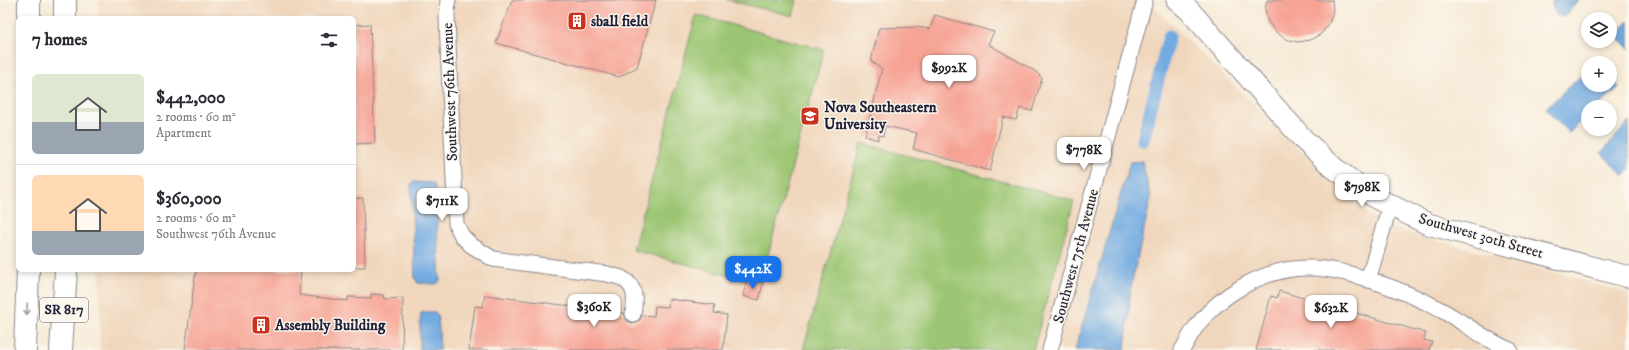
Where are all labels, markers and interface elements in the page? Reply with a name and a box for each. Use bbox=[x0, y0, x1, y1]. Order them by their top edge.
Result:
building icon: sball field bbox=[566, 10, 588, 32]
place label: sball field bbox=[591, 12, 649, 31]
map controls bbox=[1581, 12, 1617, 136]
button: layers bbox=[1581, 12, 1617, 48]
street label: Southwest 76th Avenue bbox=[438, 22, 462, 162]
text: 7 homes bbox=[32, 29, 87, 51]
icon: filters bbox=[318, 29, 340, 51]
pin: $992K bbox=[921, 55, 977, 89]
button: + bbox=[1581, 56, 1617, 92]
text: $992K bbox=[931, 60, 967, 76]
text: $442,000 bbox=[156, 87, 225, 109]
icon: home bbox=[64, 90, 112, 138]
place label: Nova Southeastern University bbox=[824, 98, 937, 134]
button: − bbox=[1581, 100, 1617, 136]
school or university icon: Nova Southeastern University bbox=[799, 105, 821, 127]
text: 2 rooms · 60 m² bbox=[156, 109, 236, 125]
text: Apartment bbox=[156, 125, 211, 141]
pin: $778K bbox=[1056, 137, 1112, 171]
text: $778K bbox=[1066, 142, 1102, 158]
pin: $798K bbox=[1334, 174, 1390, 208]
text: $798K bbox=[1344, 179, 1380, 195]
street label: Southwest 75th Avenue bbox=[1049, 187, 1103, 325]
text: $360,000 bbox=[156, 188, 222, 210]
pin: $711K bbox=[414, 188, 470, 222]
icon: home bbox=[64, 191, 112, 239]
text: $711K bbox=[426, 193, 458, 209]
street label: Southwest 30th Street bbox=[1416, 209, 1546, 263]
text: 2 rooms · 60 m² bbox=[156, 210, 236, 226]
text: Southwest 76th Avenue bbox=[156, 226, 276, 242]
pin: $442K bbox=[725, 256, 781, 290]
text: $442K bbox=[734, 261, 772, 277]
pin: $360K bbox=[566, 294, 622, 328]
pin: $632K bbox=[1303, 295, 1359, 329]
road number: SR 817 bbox=[40, 298, 88, 322]
text: $360K bbox=[577, 299, 611, 315]
text: $632K bbox=[1314, 300, 1348, 316]
one-way arrow bbox=[23, 302, 30, 315]
building icon: Assembly Building bbox=[250, 314, 272, 336]
place label: Assembly Building bbox=[274, 316, 386, 335]

